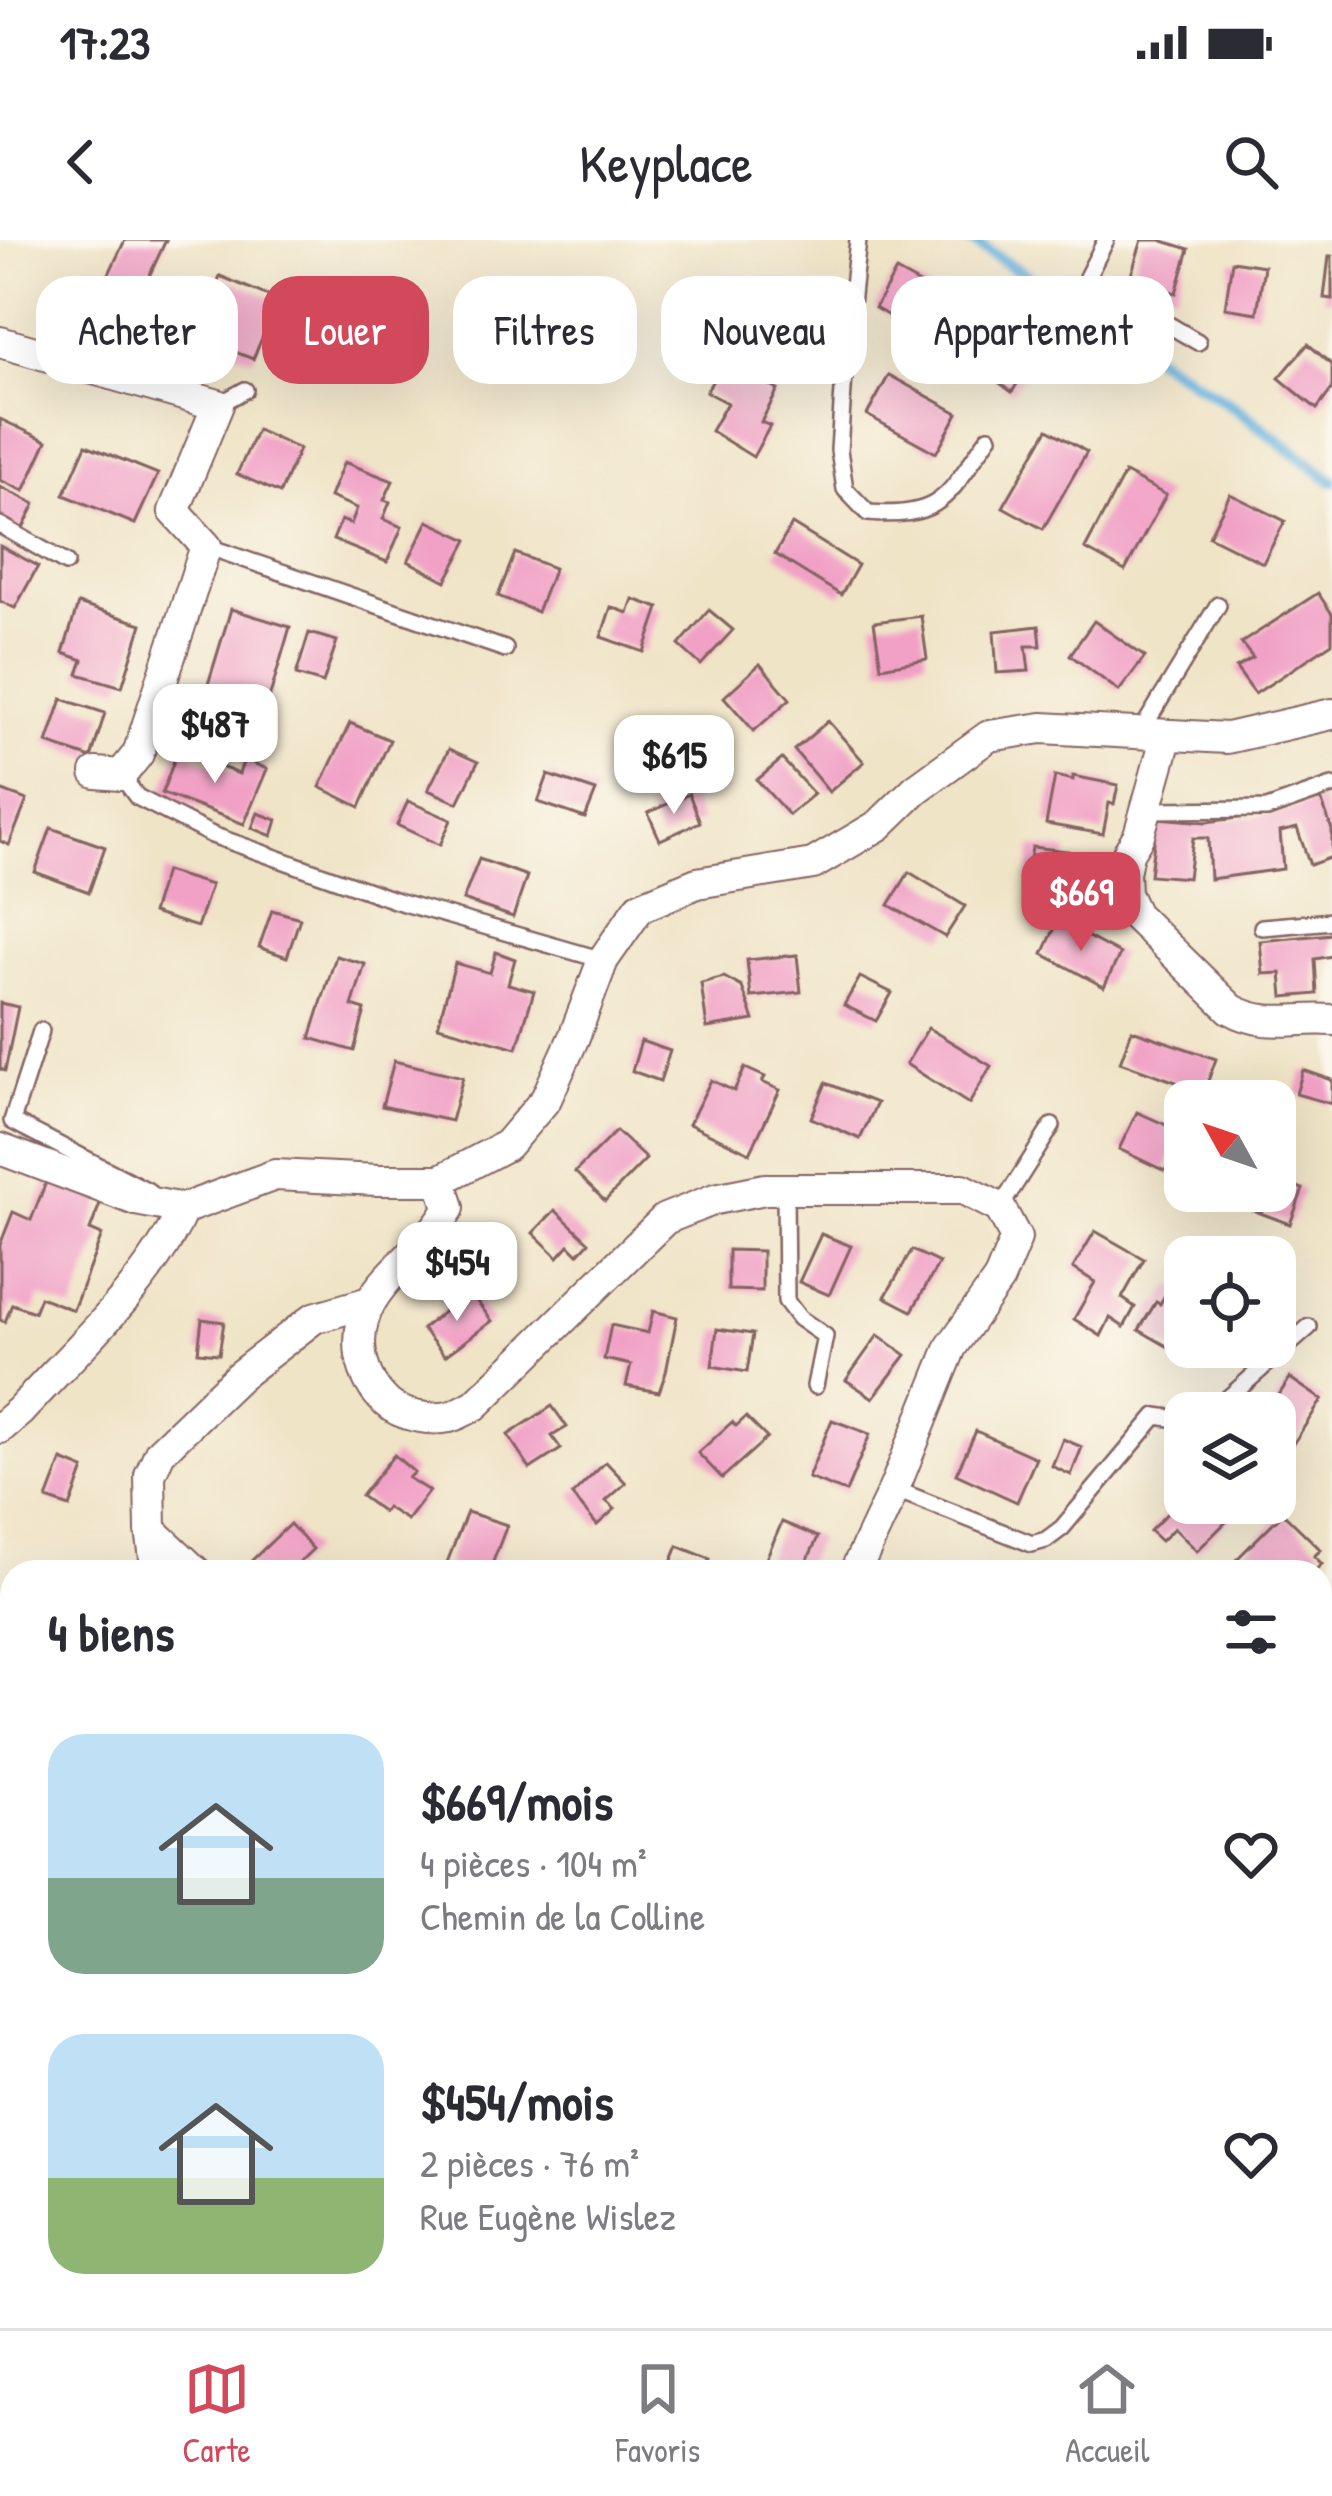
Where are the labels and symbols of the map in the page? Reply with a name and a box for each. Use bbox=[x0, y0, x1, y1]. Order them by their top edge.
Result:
pin: $487 bbox=[144, 684, 286, 786]
pin: $615 bbox=[603, 715, 745, 817]
pin: $669 bbox=[1010, 852, 1152, 954]
north arrow bbox=[1164, 1080, 1296, 1212]
pin: $454 bbox=[386, 1222, 528, 1324]

